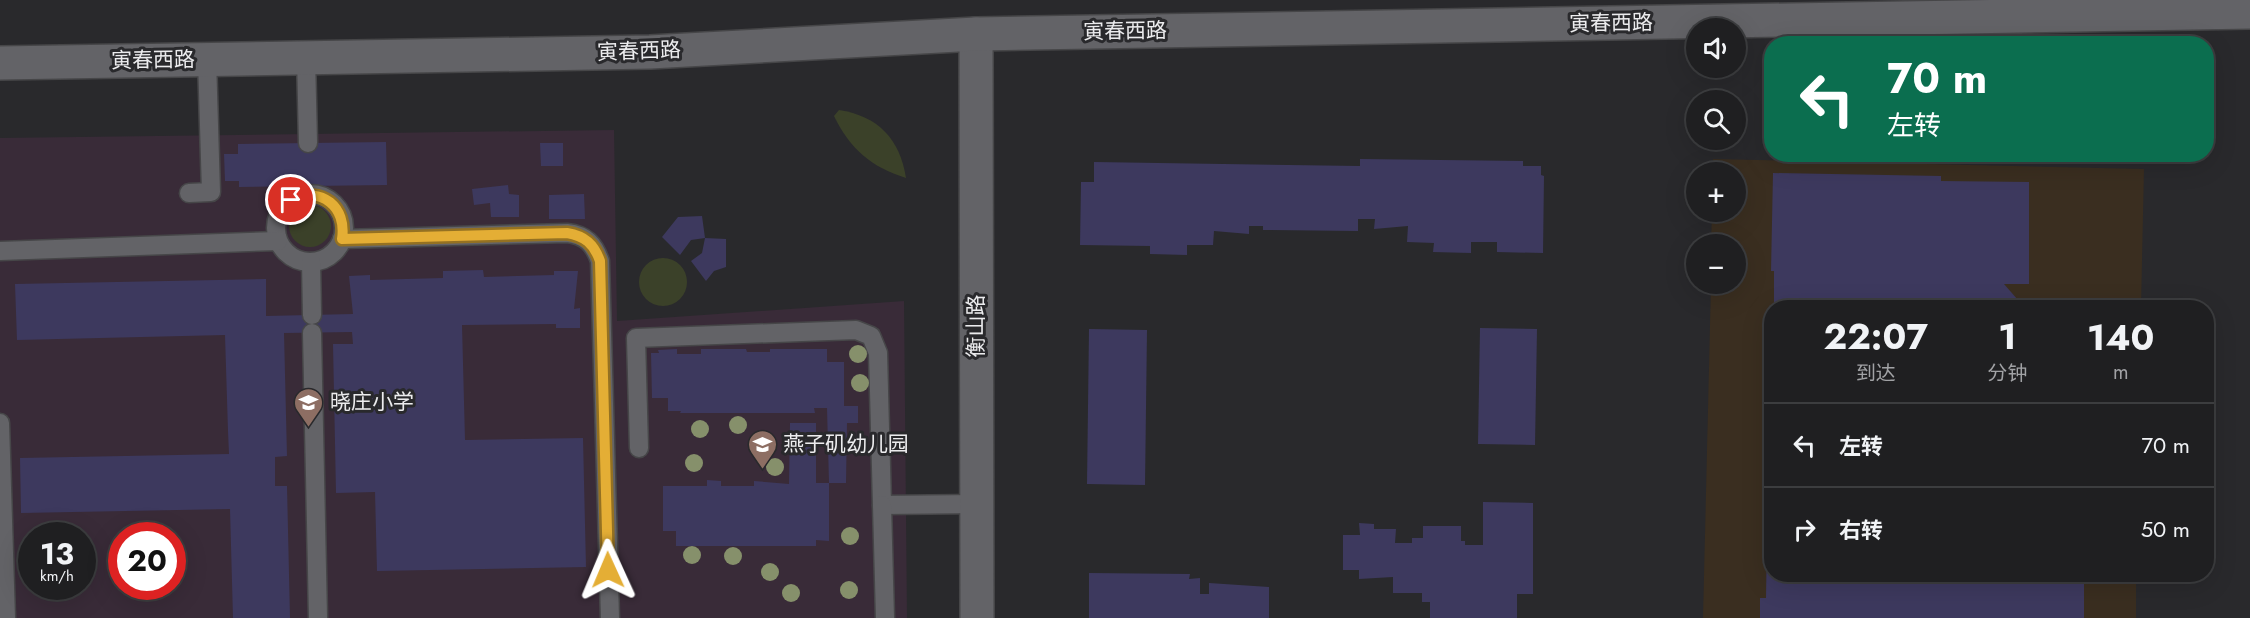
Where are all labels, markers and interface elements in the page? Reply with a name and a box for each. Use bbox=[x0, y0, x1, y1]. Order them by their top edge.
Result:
street label: 寅春西路 bbox=[1569, 7, 1653, 39]
street label: 寅春西路 bbox=[1083, 15, 1167, 47]
map controls bbox=[1686, 18, 1746, 294]
button: sound bbox=[1686, 18, 1746, 78]
street label: 寅春西路 bbox=[597, 35, 681, 67]
street label: 寅春西路 bbox=[111, 44, 195, 76]
text: 70 m bbox=[1887, 48, 1987, 109]
icon: left bbox=[1788, 60, 1866, 138]
button: search bbox=[1686, 90, 1746, 150]
text: 左转 bbox=[1887, 106, 1941, 145]
button: + bbox=[1686, 162, 1746, 222]
pin bbox=[265, 174, 316, 225]
icon: arrive bbox=[274, 183, 307, 216]
button: − bbox=[1686, 234, 1746, 294]
street label: 衡山路 bbox=[961, 295, 991, 358]
text: 22:07 bbox=[1824, 310, 1928, 362]
text: 1 bbox=[1998, 310, 2017, 362]
text: 140 bbox=[2087, 311, 2154, 363]
text: m bbox=[2113, 358, 2129, 387]
text: 到达 bbox=[1856, 359, 1896, 388]
text: 分钟 bbox=[1988, 359, 2028, 388]
school or university icon: 晓庄小学 bbox=[293, 386, 325, 428]
place label: 晓庄小学 bbox=[330, 387, 414, 417]
school or university icon: 燕子矶幼儿园 bbox=[746, 428, 778, 470]
place label: 燕子矶幼儿园 bbox=[783, 429, 909, 459]
icon: left bbox=[1788, 429, 1821, 462]
text: 70 m bbox=[2141, 429, 2190, 461]
text: 左转 bbox=[1839, 430, 1883, 462]
icon: right bbox=[1788, 513, 1821, 546]
text: 50 m bbox=[2141, 513, 2190, 545]
text: 右转 bbox=[1839, 514, 1883, 546]
speed limit sign: 20 bbox=[108, 522, 186, 600]
text: 13 bbox=[40, 532, 74, 575]
position arrow bbox=[576, 538, 640, 602]
text: km/h bbox=[40, 565, 74, 587]

